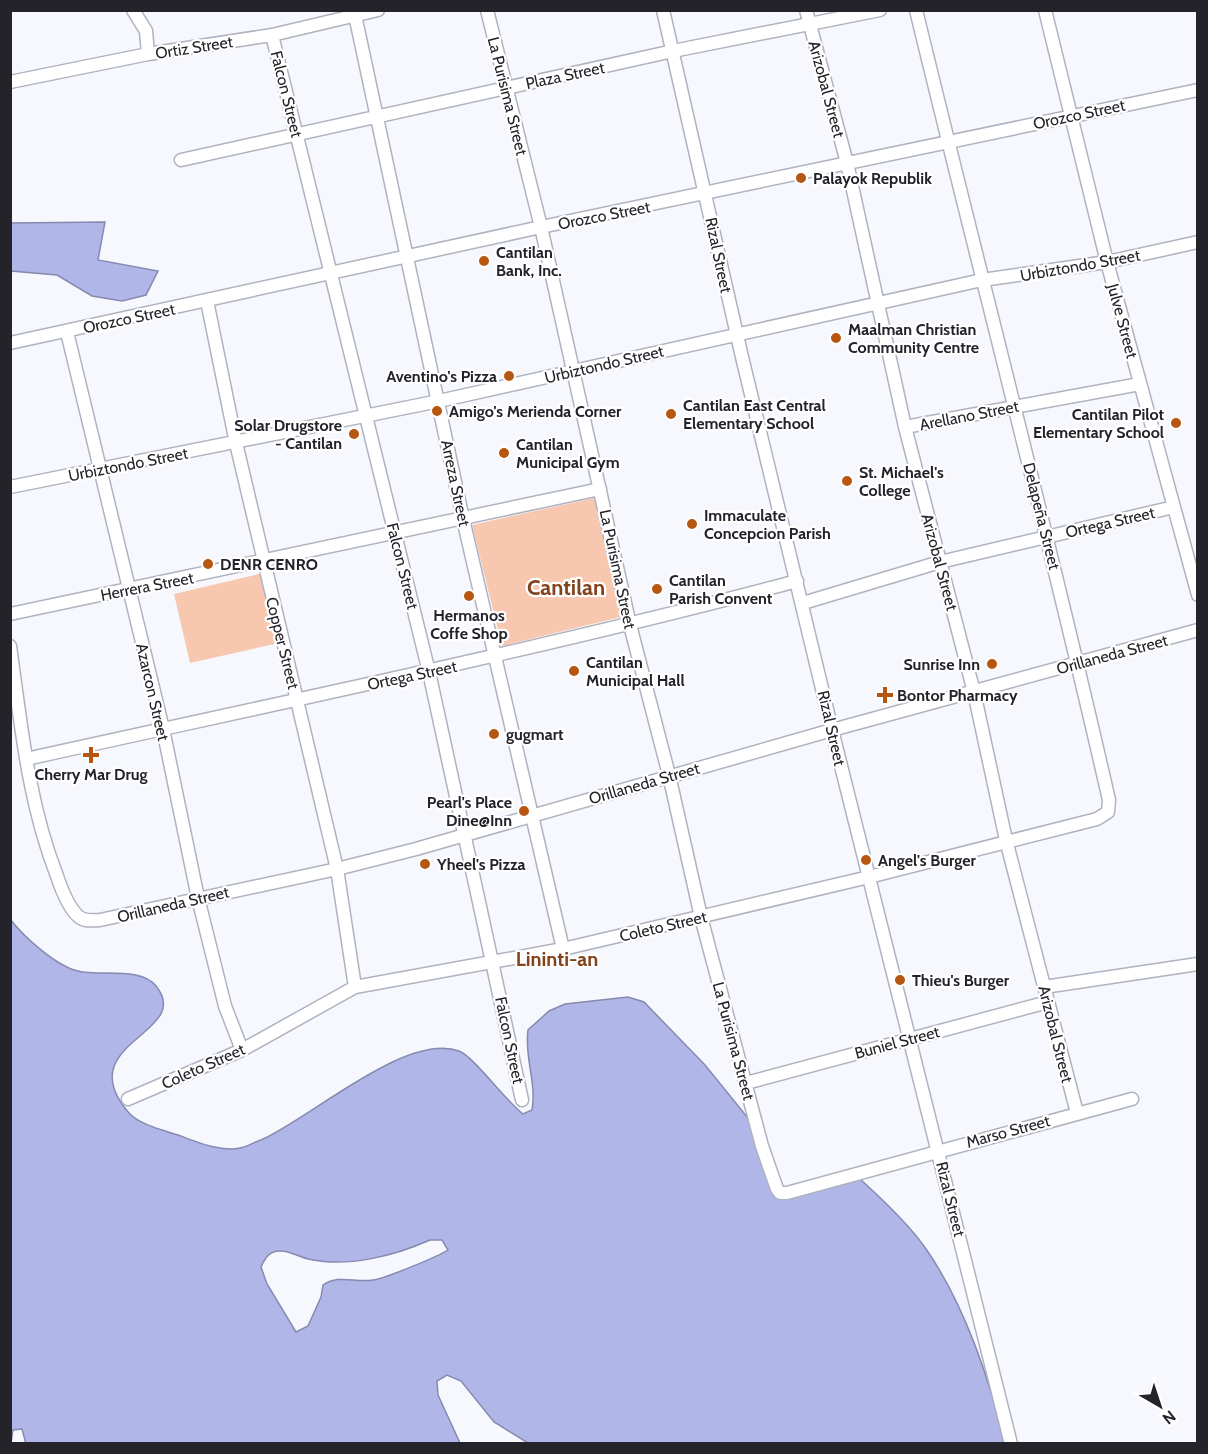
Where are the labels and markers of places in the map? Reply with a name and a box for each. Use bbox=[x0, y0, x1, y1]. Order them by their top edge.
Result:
place label: Palayok Republik bbox=[813, 169, 932, 188]
marker: Palayok Republik bbox=[794, 171, 808, 185]
place label: Cantilan Bank, Inc. bbox=[496, 243, 562, 280]
marker: Cantilan Bank, Inc. bbox=[477, 254, 491, 268]
place label: Maalman Christian Community Centre bbox=[848, 320, 979, 357]
marker: Maalman Christian Community Centre bbox=[829, 331, 843, 345]
place label: Aventino's Pizza bbox=[386, 367, 497, 386]
marker: Aventino's Pizza bbox=[502, 369, 516, 383]
place label: Cantilan East Central Elementary School bbox=[683, 396, 826, 433]
place label: Amigo's Merienda Corner bbox=[449, 402, 622, 421]
marker: Amigo's Merienda Corner bbox=[430, 404, 444, 418]
place label: Cantilan Pilot Elementary School bbox=[1033, 405, 1164, 442]
marker: Cantilan East Central Elementary School bbox=[664, 407, 678, 421]
place label: Solar Drugstore - Cantilan bbox=[234, 416, 342, 453]
marker: Cantilan Pilot Elementary School bbox=[1169, 416, 1183, 430]
marker: Solar Drugstore - Cantilan bbox=[347, 427, 361, 441]
place label: Cantilan Municipal Gym bbox=[516, 435, 620, 472]
marker: Cantilan Municipal Gym bbox=[497, 446, 511, 460]
place label: St. Michael's College bbox=[859, 463, 944, 500]
marker: St. Michael's College bbox=[840, 474, 854, 488]
place label: Immaculate Concepcion Parish bbox=[704, 506, 831, 543]
marker: Immaculate Concepcion Parish bbox=[685, 517, 699, 531]
place label: DENR CENRO bbox=[220, 555, 318, 574]
marker: DENR CENRO bbox=[201, 557, 215, 571]
place label: Cantilan Parish Convent bbox=[669, 571, 773, 608]
marker: Cantilan Parish Convent bbox=[650, 582, 664, 596]
marker: Hermanos Coffe Shop bbox=[462, 589, 476, 603]
place label: Hermanos Coffe Shop bbox=[430, 606, 508, 643]
place label: Cantilan Municipal Hall bbox=[586, 653, 685, 690]
place label: Sunrise Inn bbox=[903, 655, 980, 674]
marker: Sunrise Inn bbox=[985, 657, 999, 671]
marker: Cantilan Municipal Hall bbox=[567, 664, 581, 678]
place label: Bontor Pharmacy bbox=[897, 686, 1018, 705]
marker: Bontor Pharmacy bbox=[878, 688, 892, 702]
place label: gugmart bbox=[506, 725, 564, 744]
marker: gugmart bbox=[487, 727, 501, 741]
marker: Cherry Mar Drug bbox=[84, 748, 98, 762]
place label: Cherry Mar Drug bbox=[34, 765, 148, 784]
place label: Pearl's Place Dine@Inn bbox=[427, 793, 512, 830]
marker: Pearl's Place Dine@Inn bbox=[517, 804, 531, 818]
place label: Angel's Burger bbox=[878, 851, 976, 870]
marker: Angel's Burger bbox=[859, 853, 873, 867]
place label: Yheel's Pizza bbox=[436, 855, 526, 874]
marker: Yheel's Pizza bbox=[418, 857, 432, 871]
place label: Thieu's Burger bbox=[912, 971, 1010, 990]
marker: Thieu's Burger bbox=[893, 973, 907, 987]

